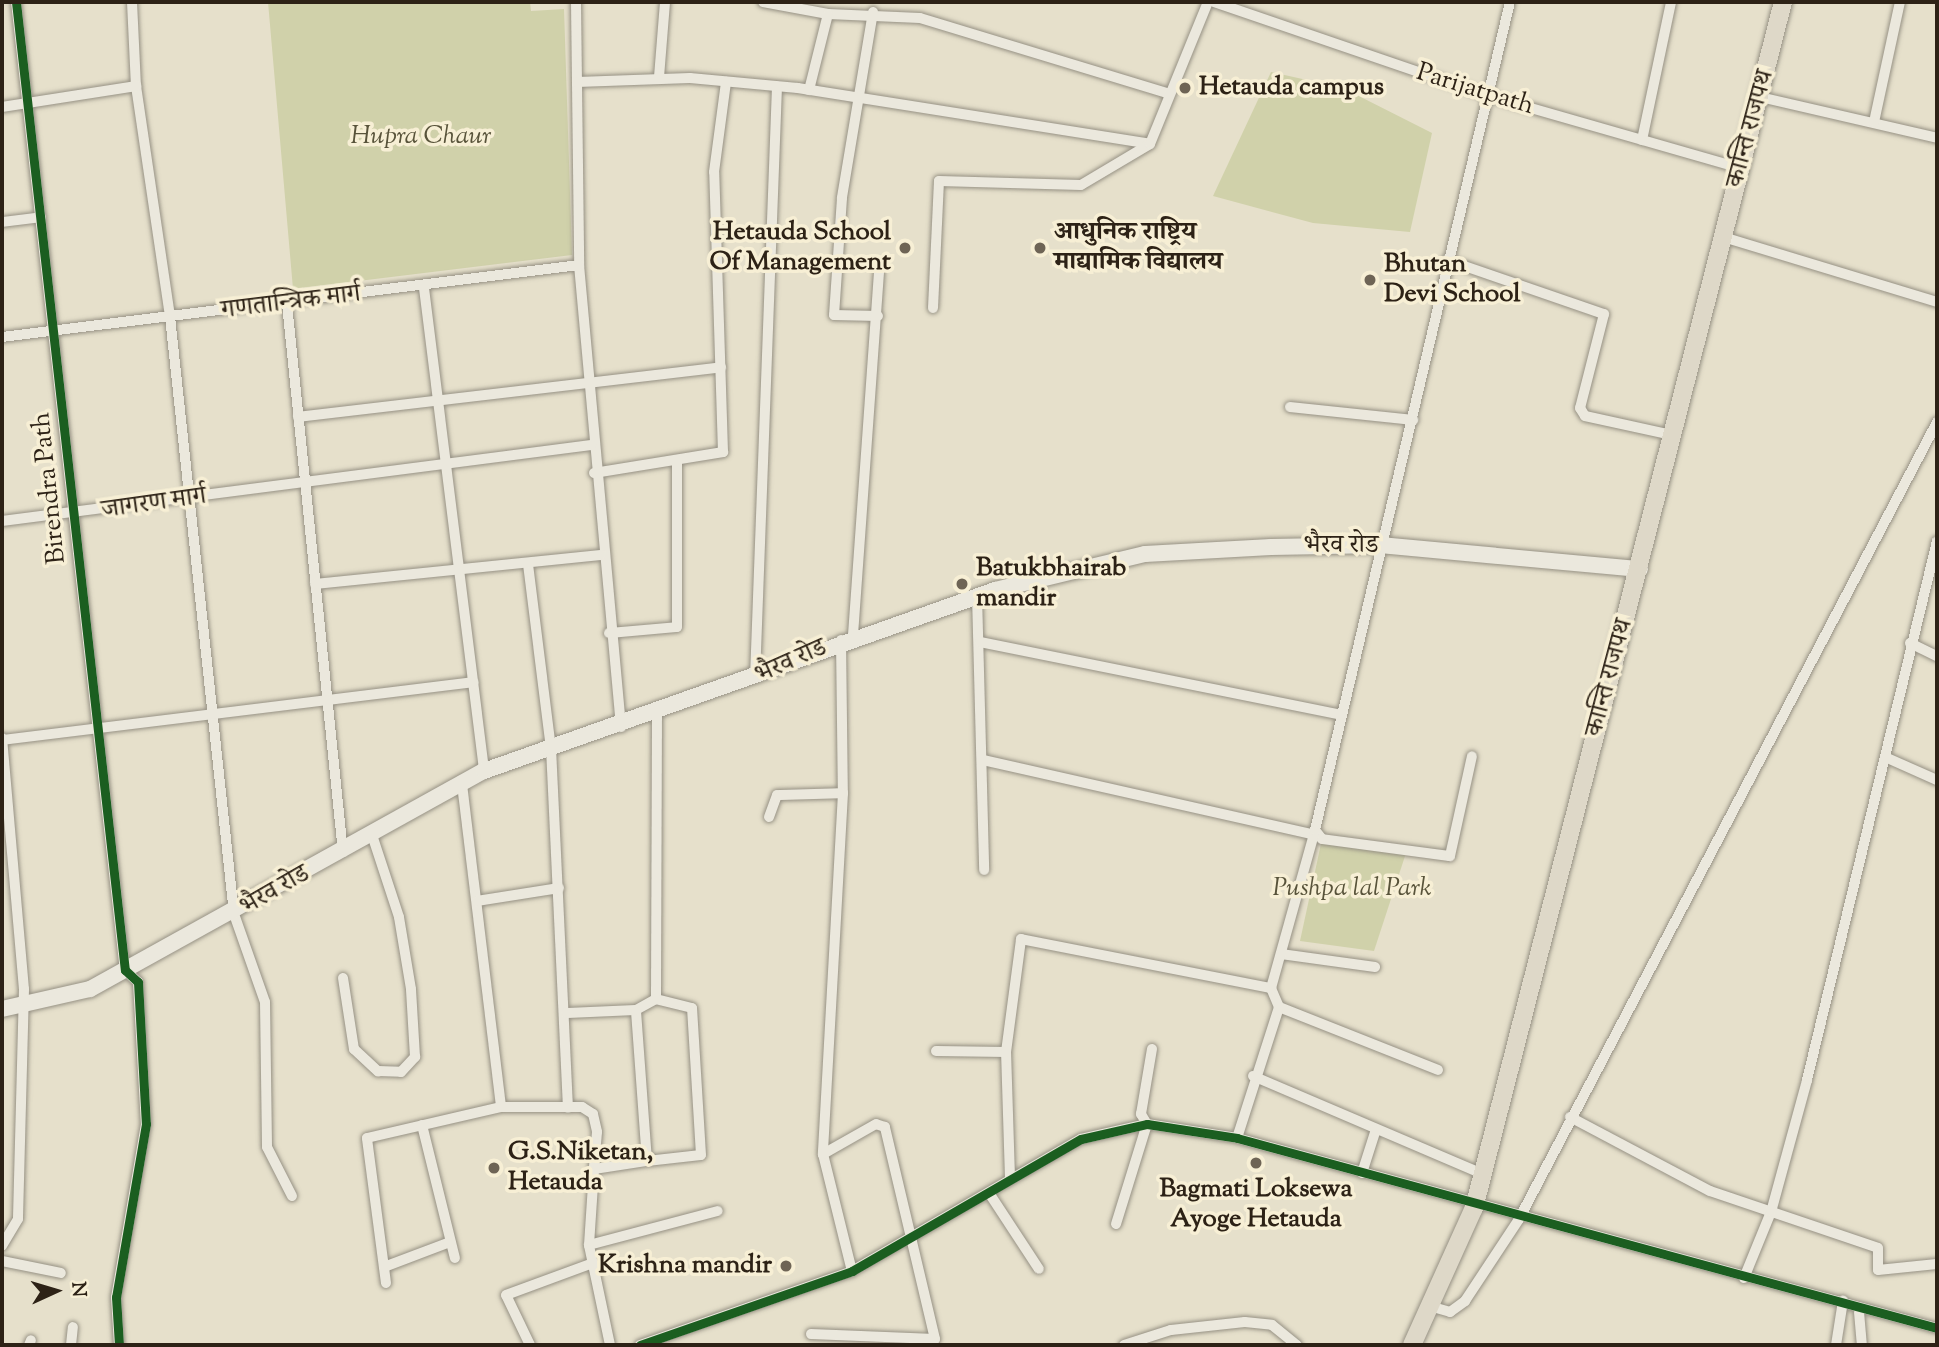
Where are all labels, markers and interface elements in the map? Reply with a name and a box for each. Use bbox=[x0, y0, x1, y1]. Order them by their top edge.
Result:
street label: Parijatpath bbox=[1413, 57, 1537, 123]
street label: कान्ति राजपथ bbox=[1720, 67, 1782, 191]
place label: Hetauda campus bbox=[1199, 72, 1384, 104]
marker: Hetauda campus bbox=[1177, 80, 1193, 96]
park label: Hupra Chaur bbox=[351, 121, 491, 153]
place label: Hetauda School Of Management bbox=[709, 217, 891, 278]
place label: आधुनिक राष्ट्रिय माद्यामिक विद्यालय bbox=[1054, 217, 1223, 278]
marker: Hetauda School Of Management bbox=[897, 240, 913, 256]
marker: आधुनिक राष्ट्रिय माद्यामिक विद्यालय bbox=[1032, 240, 1048, 256]
place label: Bhutan Devi School bbox=[1384, 249, 1521, 310]
marker: Bhutan Devi School bbox=[1362, 272, 1378, 288]
street label: गणतान्त्रिक मार्ग bbox=[220, 279, 362, 327]
street label: Birendra Path bbox=[27, 411, 73, 565]
street label: जागरण मार्ग bbox=[100, 481, 208, 527]
street label: भैरव रोड bbox=[1304, 530, 1378, 562]
place label: Batukbhairab mandir bbox=[976, 553, 1126, 614]
marker: Batukbhairab mandir bbox=[954, 576, 970, 592]
street label: कान्ति राजपथ bbox=[1579, 616, 1641, 740]
street label: भैरव रोड bbox=[750, 633, 832, 691]
street label: भैरव रोड bbox=[235, 859, 315, 923]
park label: Pushpa lal Park bbox=[1273, 873, 1431, 905]
place label: G.S.Niketan, Hetauda bbox=[508, 1137, 653, 1198]
marker: Bagmati Loksewa Ayoge Hetauda bbox=[1248, 1155, 1264, 1171]
marker: G.S.Niketan, Hetauda bbox=[486, 1160, 502, 1176]
place label: Bagmati Loksewa Ayoge Hetauda bbox=[1159, 1174, 1353, 1236]
place label: Krishna mandir bbox=[598, 1250, 772, 1282]
north arrow bbox=[21, 1256, 91, 1326]
marker: Krishna mandir bbox=[778, 1258, 794, 1274]
text: N bbox=[63, 1281, 91, 1298]

